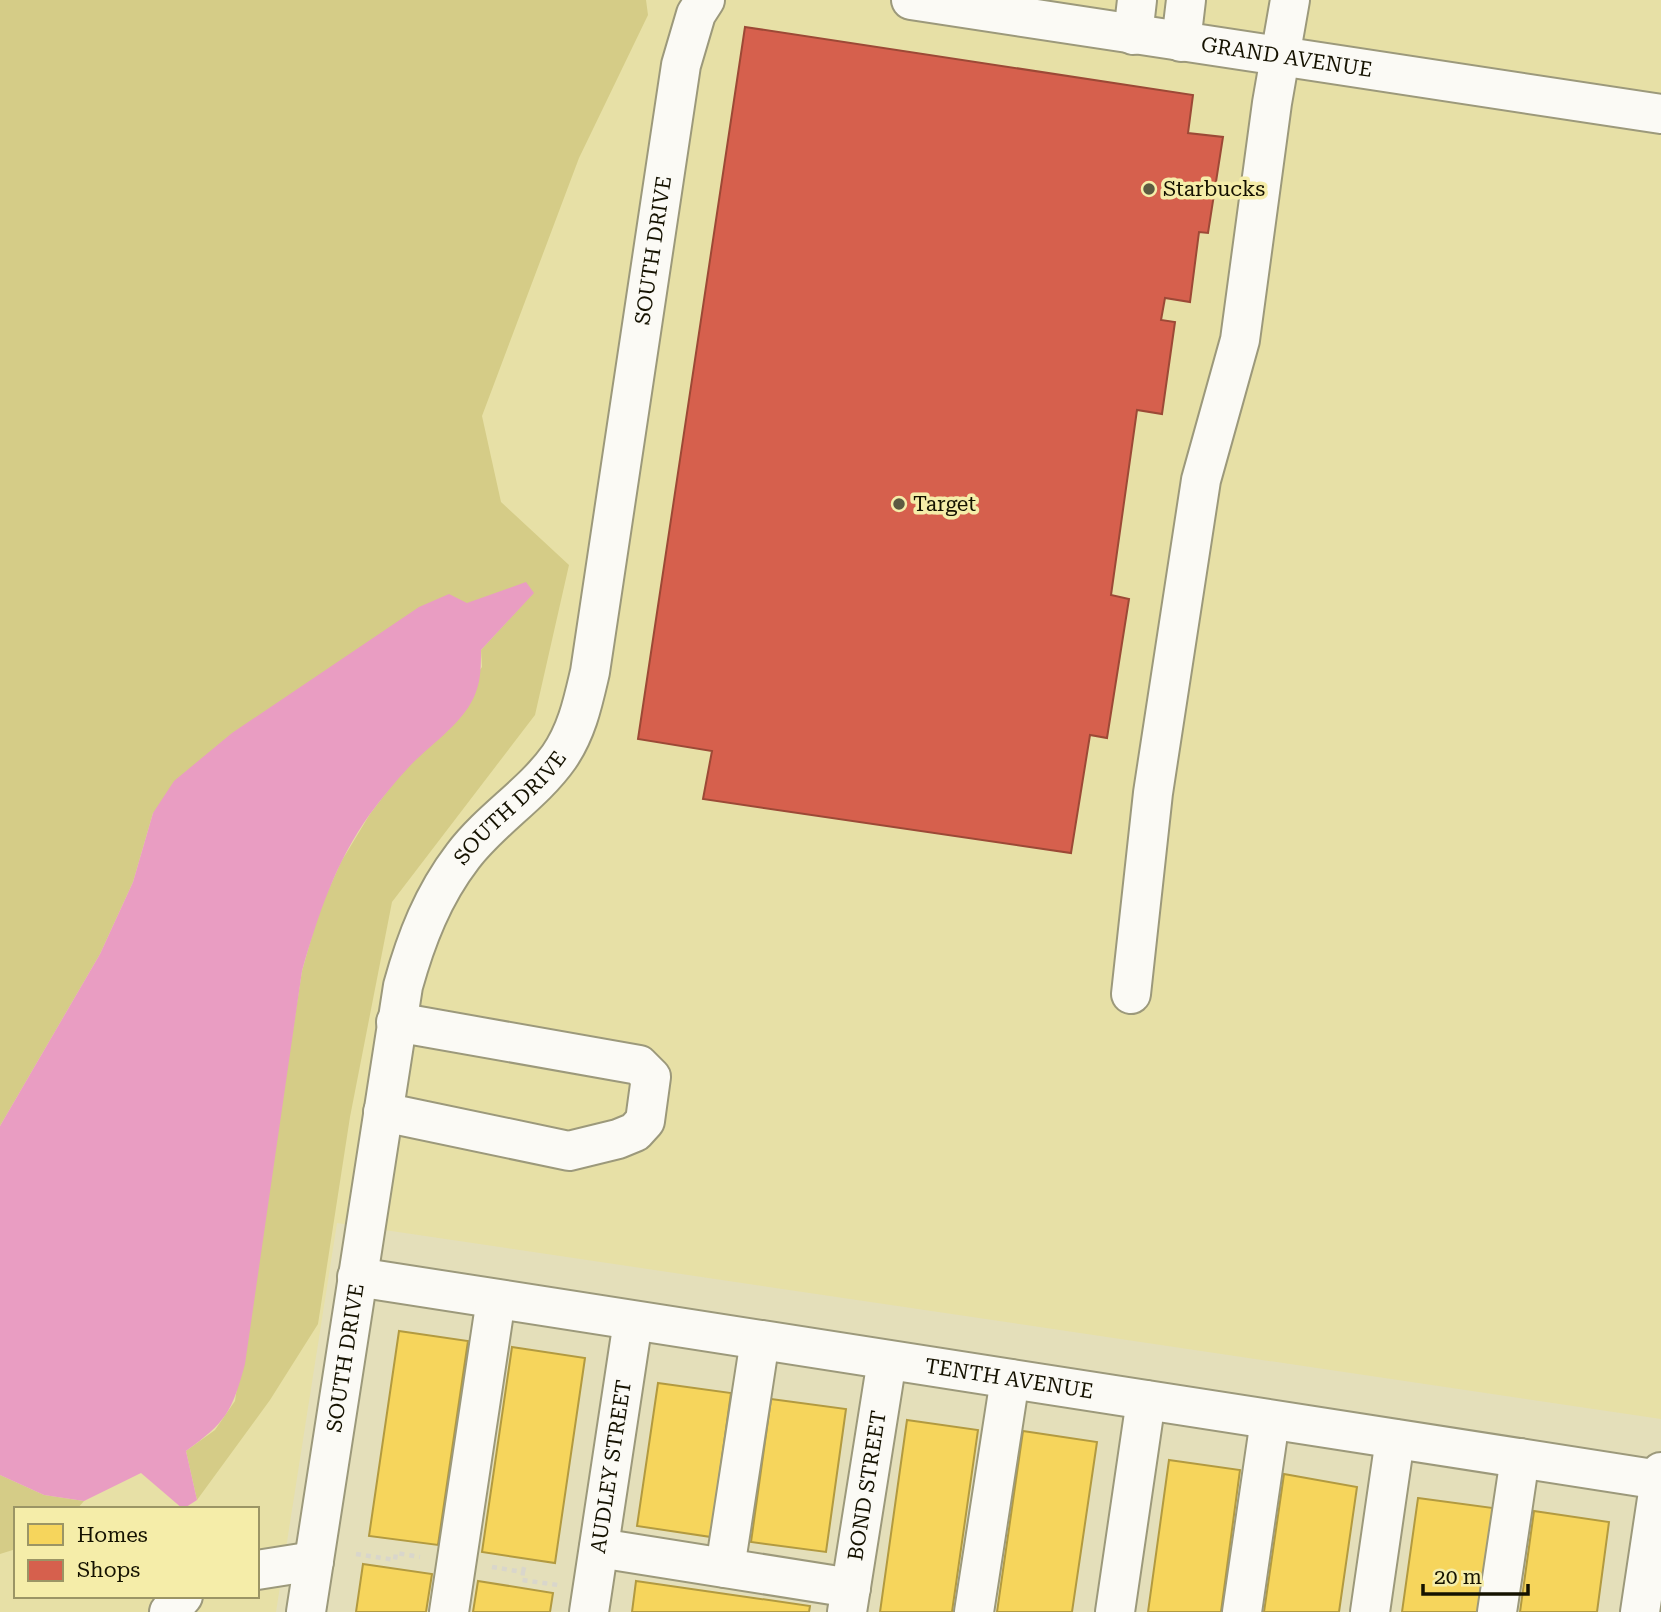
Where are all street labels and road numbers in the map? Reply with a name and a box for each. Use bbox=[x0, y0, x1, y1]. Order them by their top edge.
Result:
street label: GRAND AVENUE bbox=[1199, 32, 1374, 82]
street label: SOUTH DRIVE bbox=[630, 174, 676, 327]
street label: SOUTH DRIVE bbox=[449, 746, 571, 869]
street label: SOUTH DRIVE bbox=[322, 1282, 369, 1434]
street label: TENTH AVENUE bbox=[923, 1354, 1095, 1404]
street label: AUDLEY STREET bbox=[586, 1378, 636, 1555]
street label: BOND STREET bbox=[843, 1409, 891, 1562]

